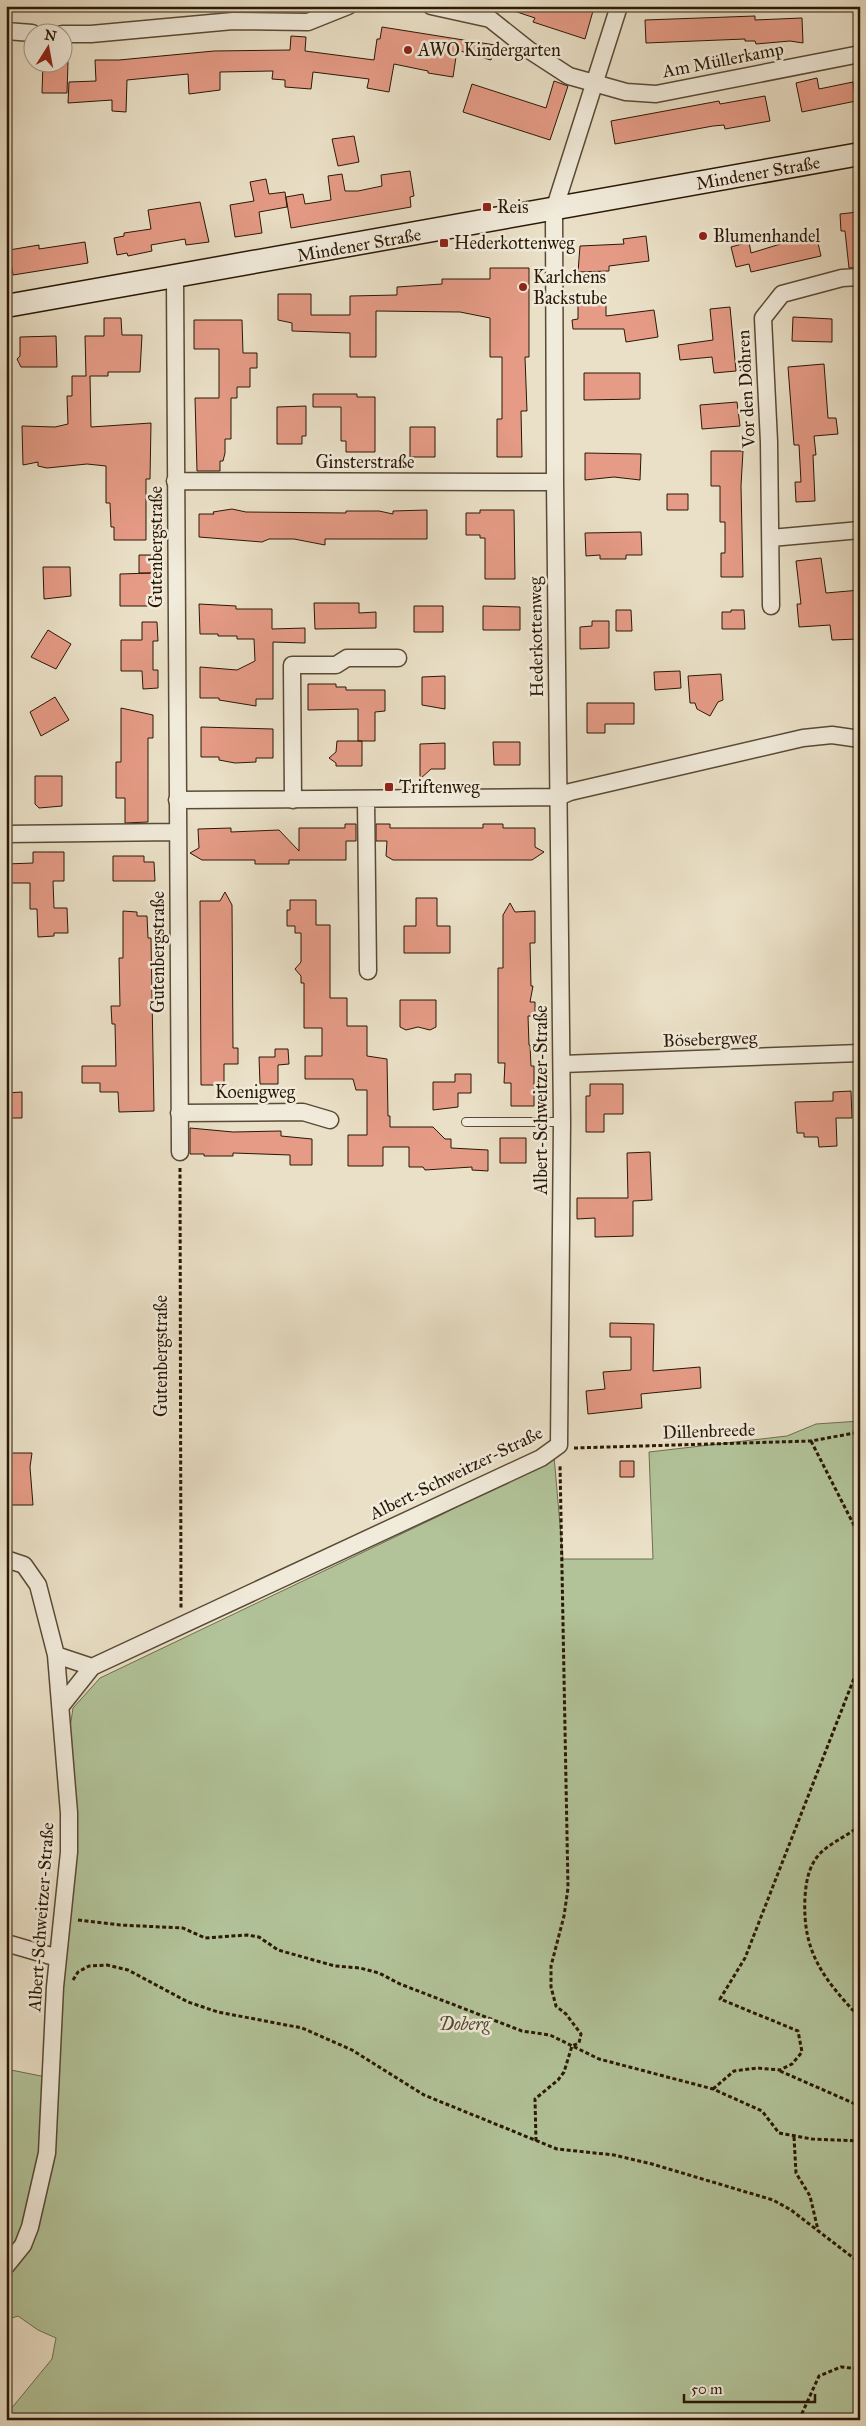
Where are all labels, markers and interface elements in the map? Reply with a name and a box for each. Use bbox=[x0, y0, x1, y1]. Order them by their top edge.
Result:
north arrow bbox=[22, 22, 72, 72]
text: N bbox=[43, 26, 58, 45]
street label: Am Müllerkamp bbox=[660, 37, 785, 83]
place label: AWO Kindergarten bbox=[417, 39, 561, 62]
marker: AWO Kindergarten bbox=[402, 44, 414, 56]
street label: Mindener Straße bbox=[694, 151, 822, 195]
place label: Reis bbox=[497, 196, 529, 218]
marker: Reis bbox=[481, 201, 493, 213]
street label: Mindener Straße bbox=[295, 223, 423, 267]
place label: Blumenhandel bbox=[713, 225, 820, 247]
marker: Blumenhandel bbox=[697, 230, 709, 242]
place label: Hederkottenweg bbox=[454, 232, 575, 255]
marker: Hederkottenweg bbox=[438, 237, 450, 249]
place label: Karlchens Backstube bbox=[533, 266, 607, 309]
marker: Karlchens Backstube bbox=[517, 281, 529, 293]
street label: Vor den Döhren bbox=[732, 329, 760, 450]
street label: Ginsterstraße bbox=[315, 451, 415, 473]
street label: Gutenbergstraße bbox=[145, 486, 168, 608]
street label: Hederkottenweg bbox=[524, 576, 549, 698]
place label: Triftenweg bbox=[399, 776, 480, 799]
marker: Triftenweg bbox=[383, 781, 395, 793]
street label: Gutenbergstraße bbox=[147, 891, 170, 1013]
street label: Albert-Schweitzer-Straße bbox=[530, 1005, 552, 1196]
street label: Bösebergweg bbox=[662, 1026, 758, 1053]
street label: Koenigweg bbox=[215, 1081, 296, 1104]
street label: Gutenbergstraße bbox=[150, 1295, 173, 1417]
street label: Dillenbreede bbox=[662, 1418, 756, 1444]
street label: Albert-Schweitzer-Straße bbox=[365, 1422, 546, 1525]
street label: Albert-Schweitzer-Straße bbox=[23, 1822, 59, 2013]
park label: Doberg bbox=[438, 2013, 491, 2035]
scale bar bbox=[684, 2371, 815, 2403]
text: 50 m bbox=[691, 2380, 723, 2398]

